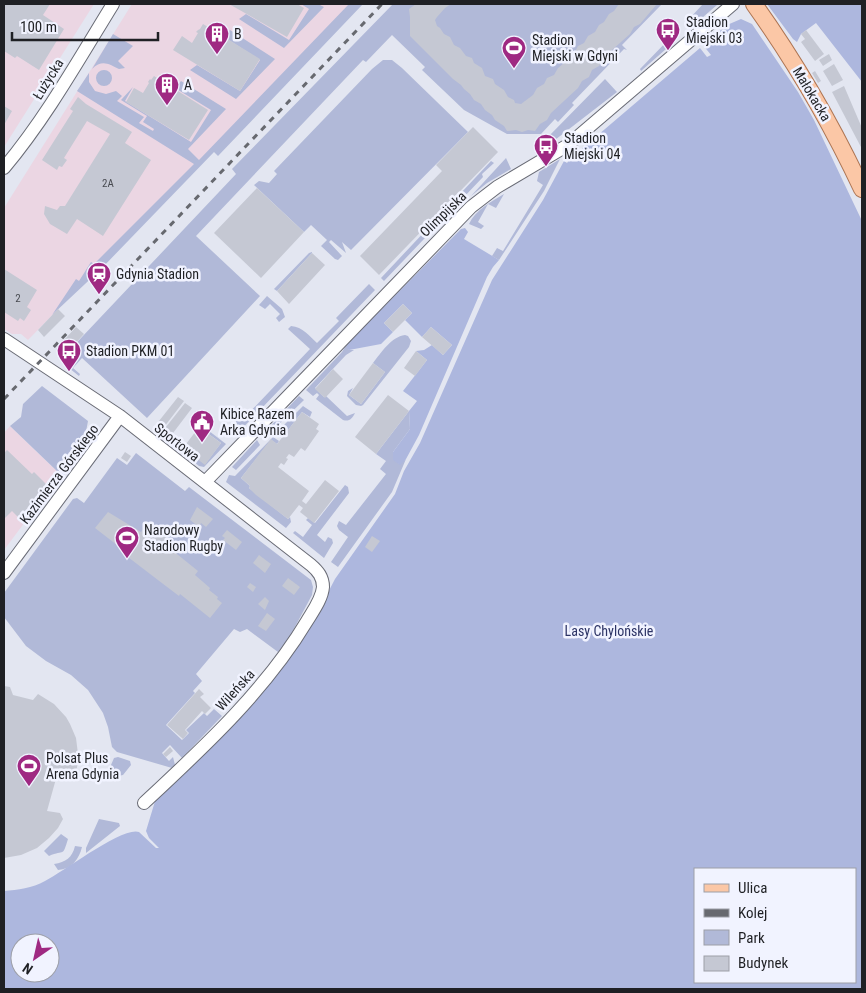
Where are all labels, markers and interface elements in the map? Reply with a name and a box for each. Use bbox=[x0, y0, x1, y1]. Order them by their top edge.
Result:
scale bar bbox=[12, 10, 159, 42]
place label: Stadion Miejski 03 bbox=[686, 14, 742, 46]
bus stop icon: Stadion Miejski 03 bbox=[655, 17, 681, 51]
text: 100 m bbox=[20, 18, 57, 36]
building icon: B bbox=[204, 21, 230, 55]
place label: B bbox=[234, 26, 242, 42]
place label: Stadion Miejski w Gdyni bbox=[532, 32, 618, 64]
sports icon: Stadion Miejski w Gdyni bbox=[501, 35, 527, 69]
street label: Łużycka bbox=[29, 56, 67, 102]
street label: Małokacka bbox=[790, 64, 834, 124]
building icon: A bbox=[154, 72, 180, 106]
place label: A bbox=[184, 77, 192, 93]
place label: Stadion Miejski 04 bbox=[564, 130, 621, 162]
bus stop icon: Stadion Miejski 04 bbox=[533, 133, 559, 167]
house number: 2A bbox=[102, 177, 115, 190]
street label: Olimpijska bbox=[417, 188, 469, 240]
station icon: Gdynia Stadion bbox=[86, 261, 112, 295]
place label: Gdynia Stadion bbox=[116, 266, 199, 282]
house number: 2 bbox=[15, 292, 21, 305]
bus stop icon: Stadion PKM 01 bbox=[56, 338, 82, 372]
place label: Stadion PKM 01 bbox=[86, 343, 174, 359]
place label: Kibice Razem Arka Gdynia bbox=[220, 406, 294, 438]
public building icon: Kibice Razem Arka Gdynia bbox=[189, 409, 215, 443]
street label: Sportowa bbox=[151, 419, 203, 465]
street label: Kazimierza Górskiego bbox=[16, 421, 102, 527]
place label: Narodowy Stadion Rugby bbox=[144, 522, 223, 554]
sports icon: Narodowy Stadion Rugby bbox=[114, 525, 140, 559]
park label: Lasy Chylońskie bbox=[565, 623, 654, 639]
street label: Wileńska bbox=[212, 666, 258, 714]
place label: Polsat Plus Arena Gdynia bbox=[46, 750, 119, 782]
sports icon: Polsat Plus Arena Gdynia bbox=[16, 753, 42, 787]
legend bbox=[694, 868, 856, 983]
text: Ulica bbox=[738, 879, 767, 897]
text: Kolej bbox=[738, 904, 767, 922]
text: Park bbox=[738, 929, 765, 947]
north arrow bbox=[10, 933, 60, 983]
text: Budynek bbox=[738, 954, 788, 972]
text: N bbox=[20, 960, 36, 978]

